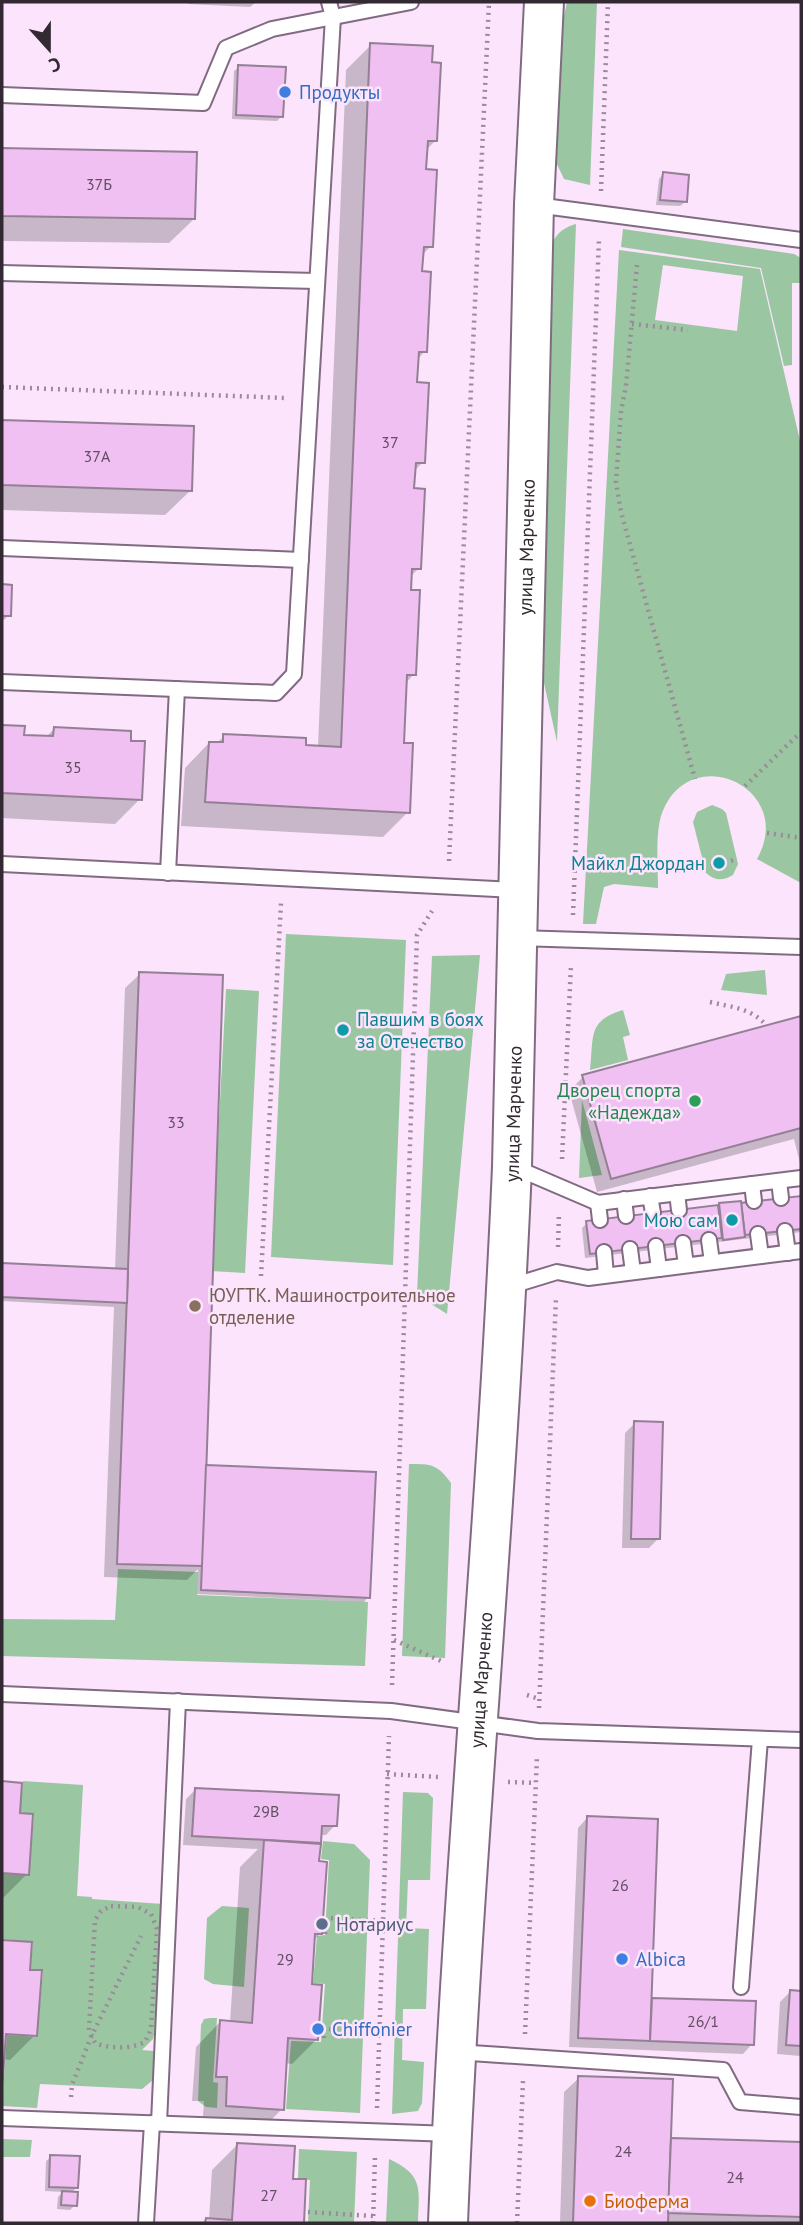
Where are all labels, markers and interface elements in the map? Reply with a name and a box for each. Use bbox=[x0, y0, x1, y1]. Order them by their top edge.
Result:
north arrow bbox=[14, 14, 84, 84]
text: С bbox=[45, 52, 64, 78]
place label: Продукты bbox=[299, 80, 380, 104]
marker: Продукты bbox=[277, 84, 293, 100]
house number: 37Б bbox=[86, 174, 112, 194]
house number: 37 bbox=[381, 432, 399, 452]
house number: 37А bbox=[84, 446, 111, 466]
street label: улица Марченко bbox=[513, 479, 540, 616]
house number: 35 bbox=[64, 757, 82, 777]
place label: Майкл Джордан bbox=[571, 851, 705, 875]
marker: Майкл Джордан bbox=[711, 855, 727, 871]
place label: Павшим в боях за Отечество bbox=[357, 1007, 484, 1053]
marker: Павшим в боях за Отечество bbox=[335, 1022, 351, 1038]
street label: улица Марченко bbox=[499, 1045, 527, 1183]
place label: Дворец спорта «Надежда» bbox=[557, 1078, 681, 1124]
marker: Дворец спорта «Надежда» bbox=[687, 1093, 703, 1109]
house number: 33 bbox=[167, 1112, 185, 1132]
place label: Мою сам bbox=[644, 1208, 718, 1232]
marker: Мою сам bbox=[724, 1212, 740, 1228]
place label: ЮУГТК. Машиностроительное отделение bbox=[209, 1283, 456, 1329]
marker: ЮУГТК. Машиностроительное отделение bbox=[187, 1298, 203, 1314]
street label: улица Марченко bbox=[464, 1611, 497, 1749]
house number: 29В bbox=[253, 1801, 279, 1821]
house number: 26 bbox=[611, 1875, 629, 1895]
place label: Нотариус bbox=[336, 1912, 414, 1936]
marker: Нотариус bbox=[314, 1916, 330, 1932]
place label: Albica bbox=[636, 1947, 686, 1971]
house number: 29 bbox=[276, 1949, 294, 1969]
marker: Albica bbox=[614, 1951, 630, 1967]
house number: 26/1 bbox=[687, 2011, 719, 2031]
place label: Chiffonier bbox=[332, 2017, 413, 2041]
marker: Chiffonier bbox=[310, 2021, 326, 2037]
house number: 24 bbox=[614, 2141, 632, 2161]
house number: 24 bbox=[726, 2167, 744, 2187]
house number: 27 bbox=[260, 2185, 278, 2205]
place label: Биоферма bbox=[604, 2189, 690, 2213]
marker: Биоферма bbox=[582, 2193, 598, 2209]

